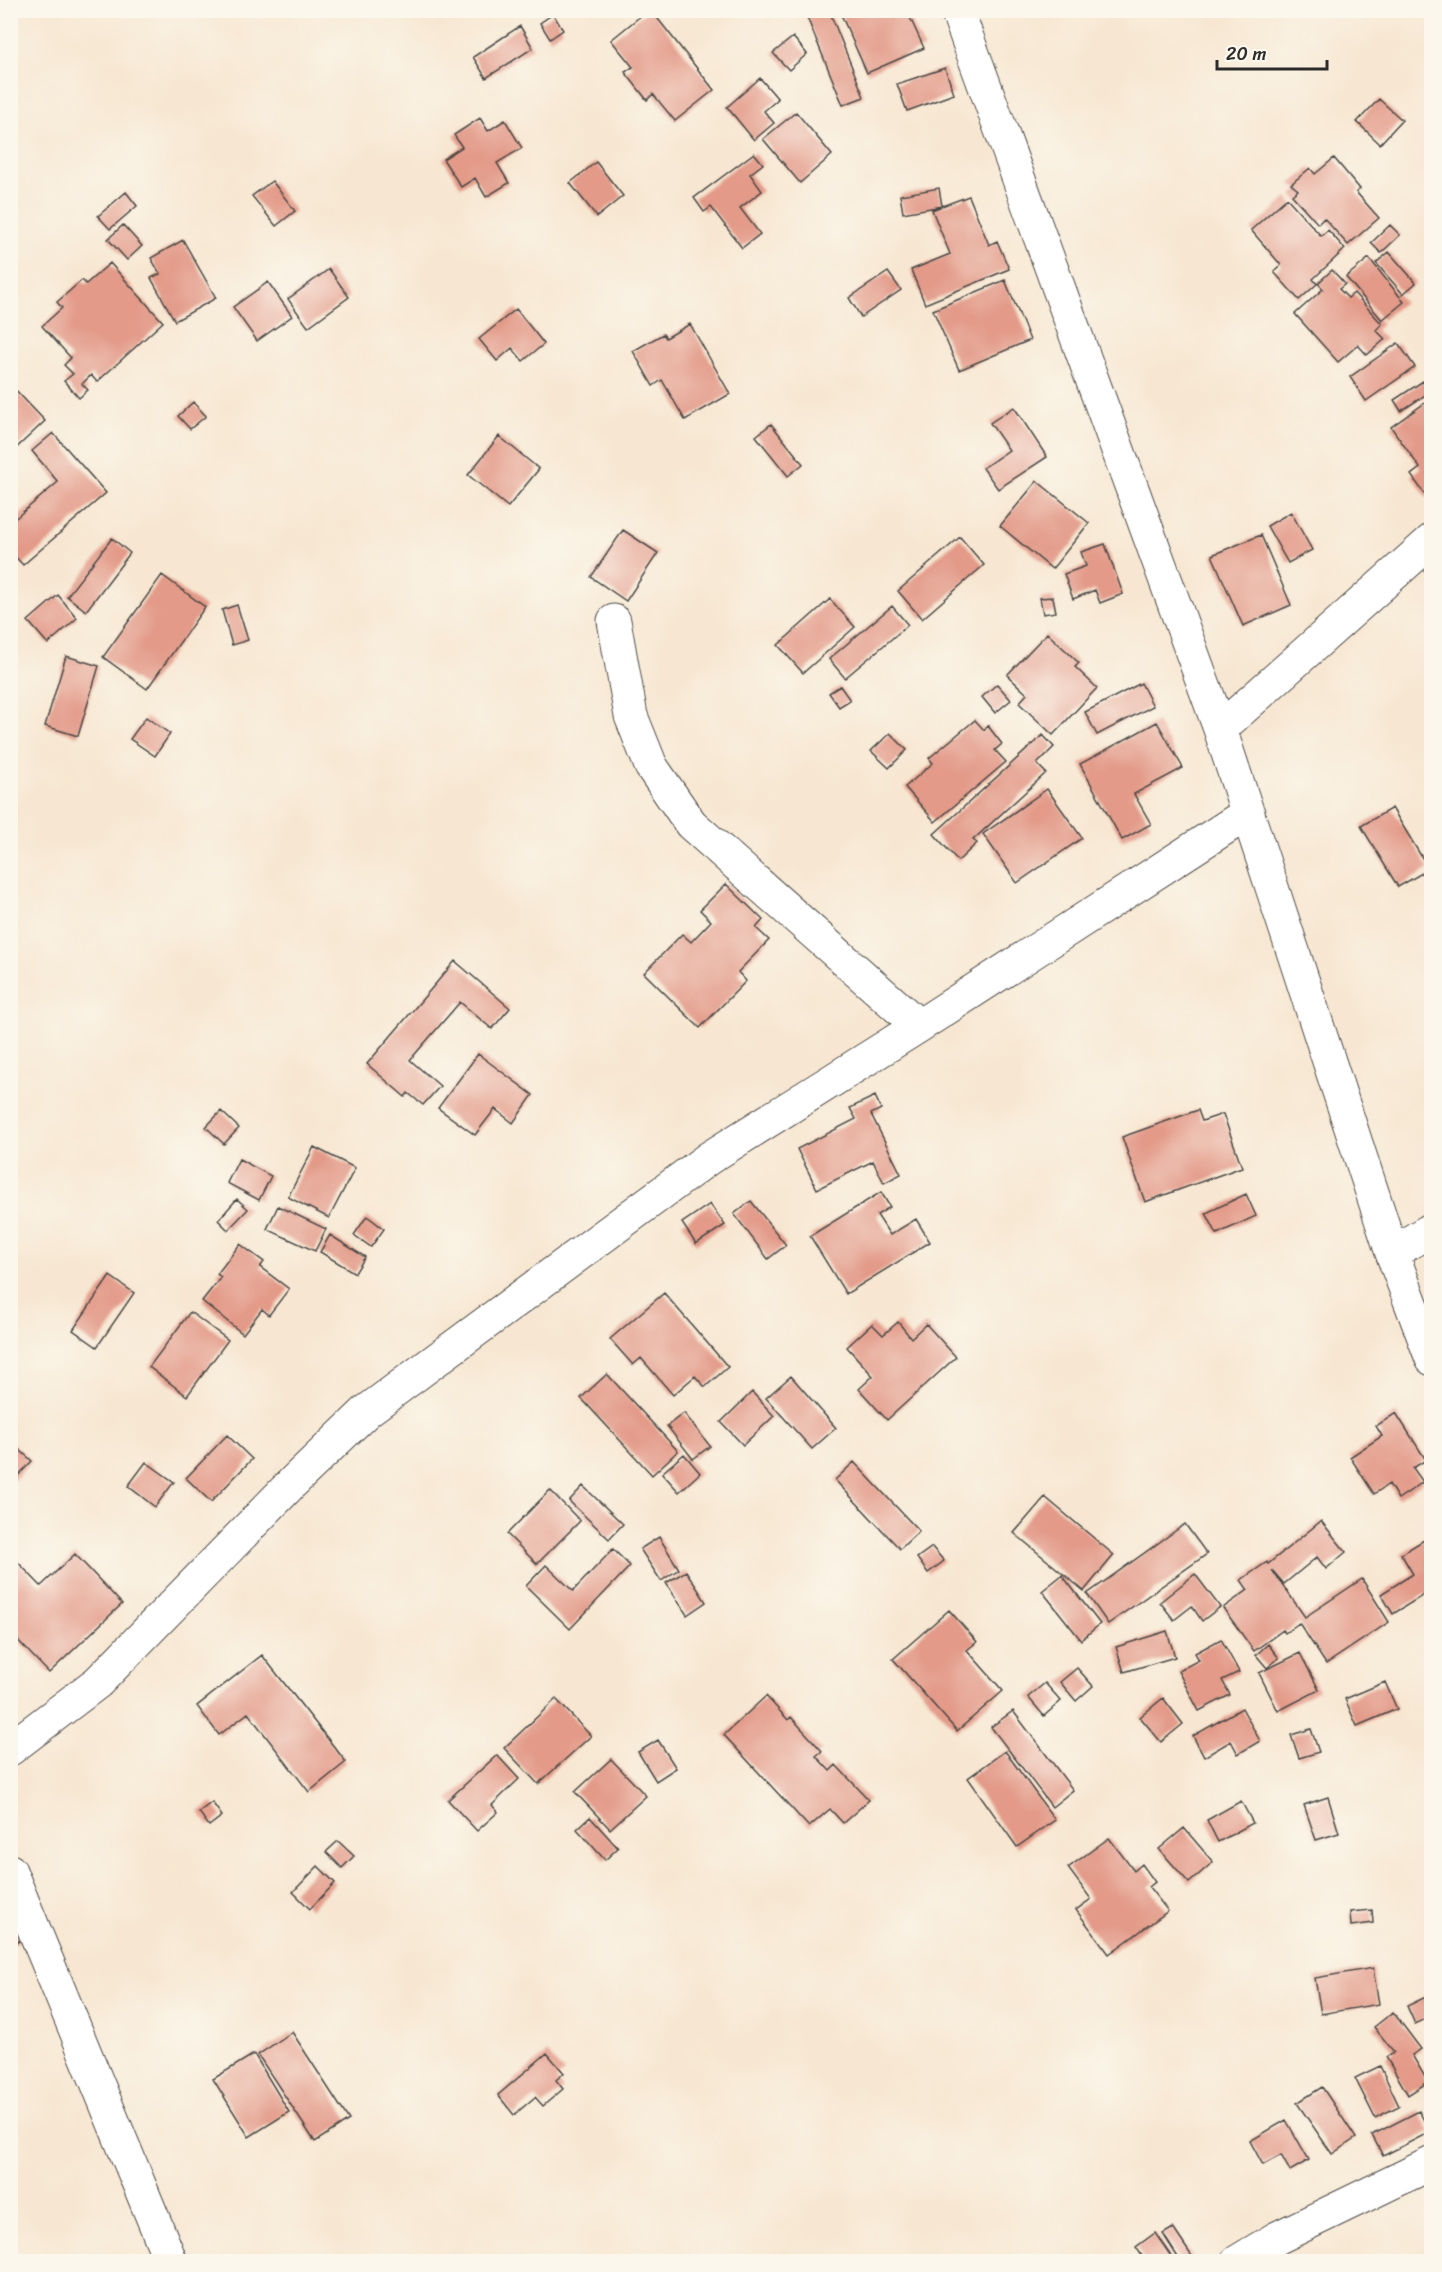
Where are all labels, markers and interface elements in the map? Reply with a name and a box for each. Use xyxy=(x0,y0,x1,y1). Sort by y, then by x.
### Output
scale bar xyxy=(1217,33,1326,71)
text: 20 m xyxy=(1226,38,1266,70)

